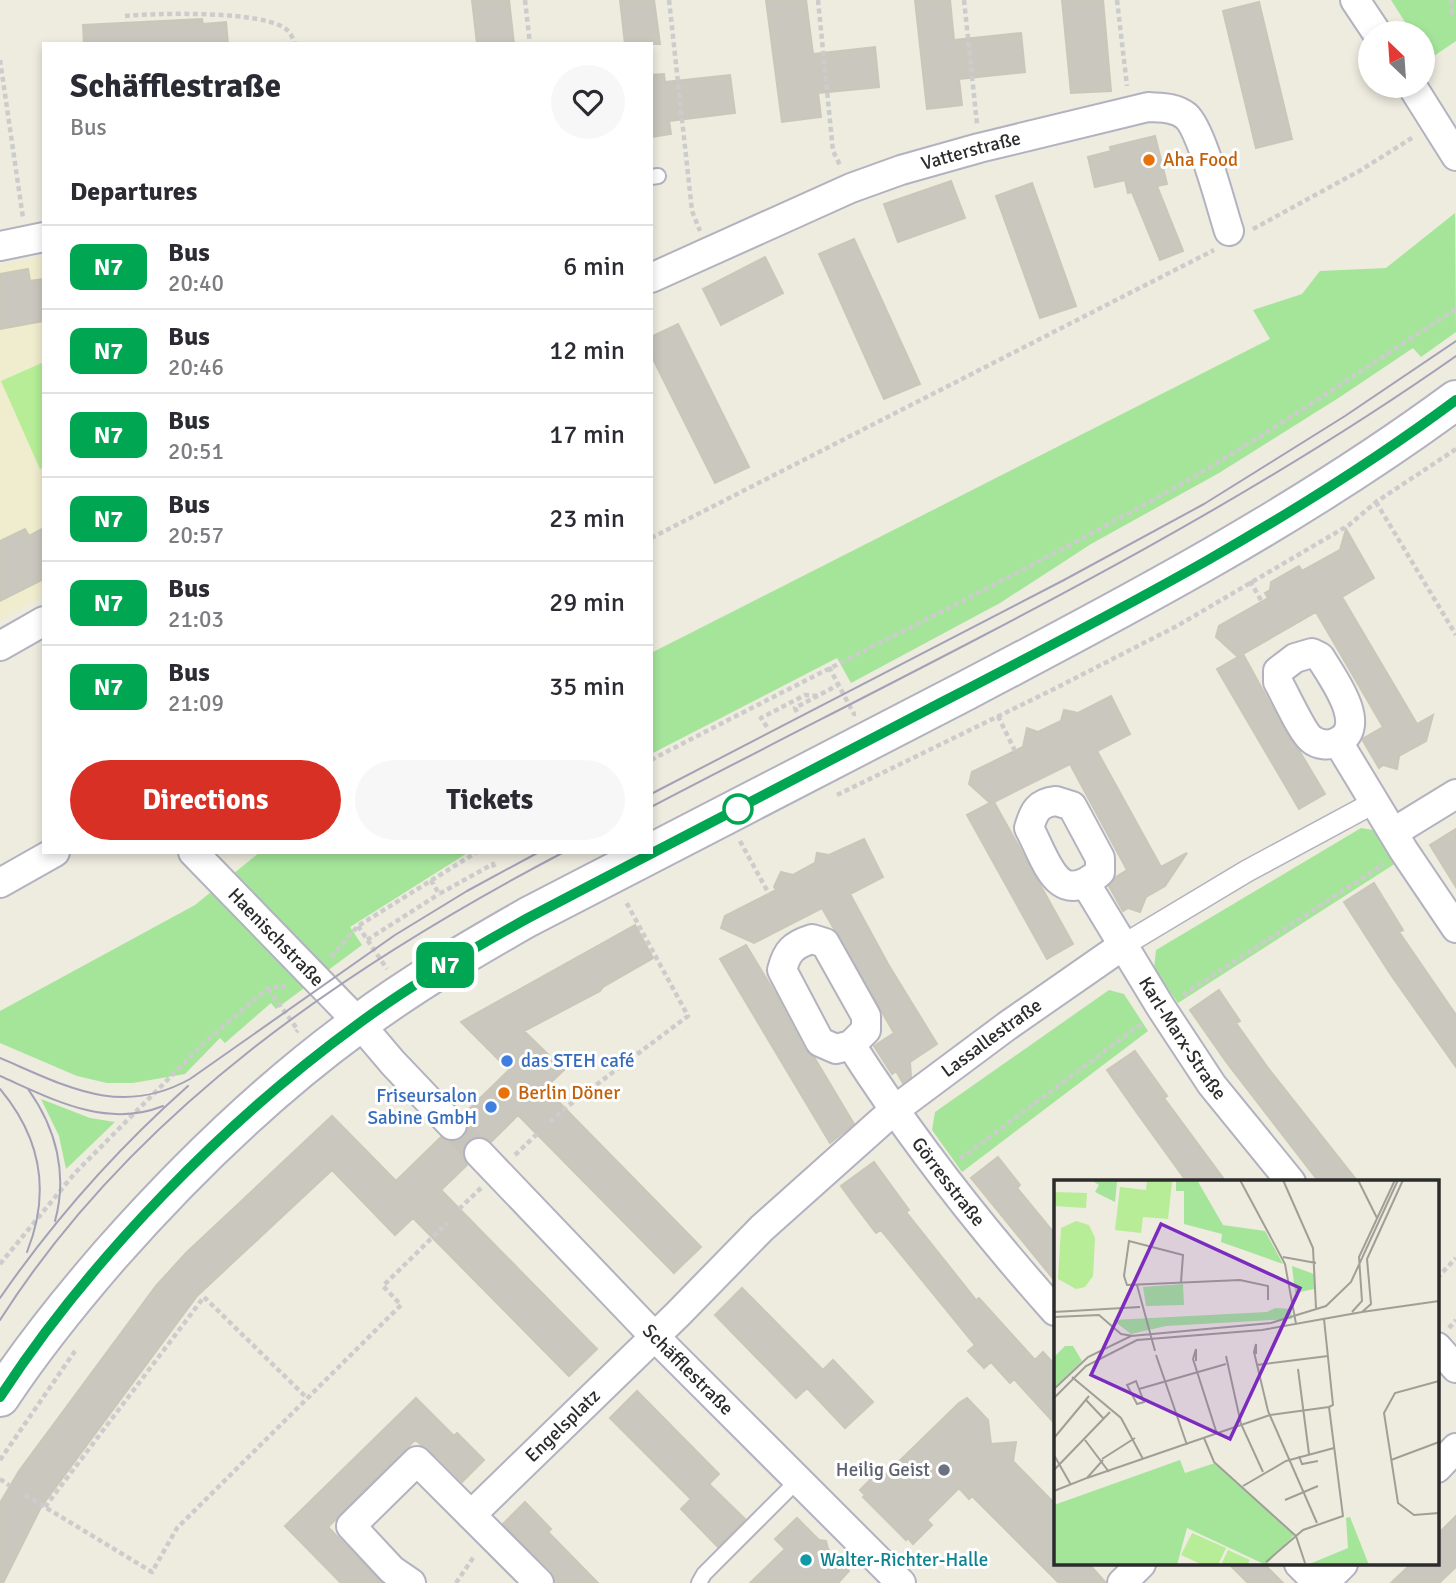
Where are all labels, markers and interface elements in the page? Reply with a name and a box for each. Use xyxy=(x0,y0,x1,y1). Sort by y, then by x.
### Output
north arrow xyxy=(1358,21,1435,98)
map controls xyxy=(1358,21,1435,98)
button: heart xyxy=(551,65,625,139)
text: Schäfflestraße xyxy=(70,66,281,107)
text: Bus xyxy=(70,113,107,142)
street label: Vatterstraße xyxy=(918,126,1023,176)
place label: Aha Food xyxy=(1163,148,1238,172)
marker: Aha Food xyxy=(1141,152,1157,168)
text: Departures xyxy=(70,176,197,208)
text: Bus xyxy=(168,237,210,269)
text: 6 min xyxy=(563,251,625,283)
text: N7 xyxy=(94,252,123,282)
text: 20:40 xyxy=(168,269,224,298)
text: Bus xyxy=(168,321,210,353)
text: 12 min xyxy=(549,335,625,367)
text: N7 xyxy=(94,336,123,366)
text: 20:46 xyxy=(168,353,224,382)
text: Bus xyxy=(168,405,210,437)
text: 17 min xyxy=(549,419,625,451)
text: N7 xyxy=(94,420,123,450)
text: 20:51 xyxy=(168,437,224,466)
text: Bus xyxy=(168,489,210,521)
text: 23 min xyxy=(549,503,625,535)
text: N7 xyxy=(94,504,123,534)
text: 20:57 xyxy=(168,521,224,550)
text: Bus xyxy=(168,573,210,605)
text: 29 min xyxy=(549,587,625,619)
text: N7 xyxy=(94,588,123,618)
text: 21:03 xyxy=(168,605,224,634)
text: Bus xyxy=(168,657,210,689)
text: 35 min xyxy=(549,671,625,703)
text: N7 xyxy=(94,672,123,702)
text: 21:09 xyxy=(168,689,224,718)
button: Directions xyxy=(70,760,341,840)
button: Tickets xyxy=(355,760,625,840)
unlabelled marker xyxy=(723,794,753,824)
street label: Haenischstraße xyxy=(223,883,329,992)
line badge: N7 xyxy=(414,942,476,988)
text: N7 xyxy=(430,950,460,980)
street label: Karl-Marx-Straße xyxy=(1133,972,1231,1105)
street label: Lassallestraße xyxy=(936,993,1047,1083)
place label: das STEH café xyxy=(521,1049,635,1073)
marker: das STEH café xyxy=(499,1053,515,1069)
place label: Berlin Döner xyxy=(518,1081,620,1105)
place label: Friseursalon Sabine GmbH xyxy=(367,1084,477,1130)
marker: Berlin Döner xyxy=(496,1085,512,1101)
marker: Friseursalon Sabine GmbH xyxy=(483,1099,499,1115)
street label: Görresstraße xyxy=(906,1133,990,1232)
inset map xyxy=(1054,1180,1438,1566)
street label: Schäfflestraße xyxy=(637,1319,738,1420)
street label: Engelsplatz xyxy=(520,1384,605,1468)
place label: Heilig Geist xyxy=(836,1458,930,1482)
marker: Heilig Geist xyxy=(936,1462,952,1478)
place label: Walter-Richter-Halle xyxy=(820,1548,988,1572)
marker: Walter-Richter-Halle xyxy=(798,1552,814,1568)

